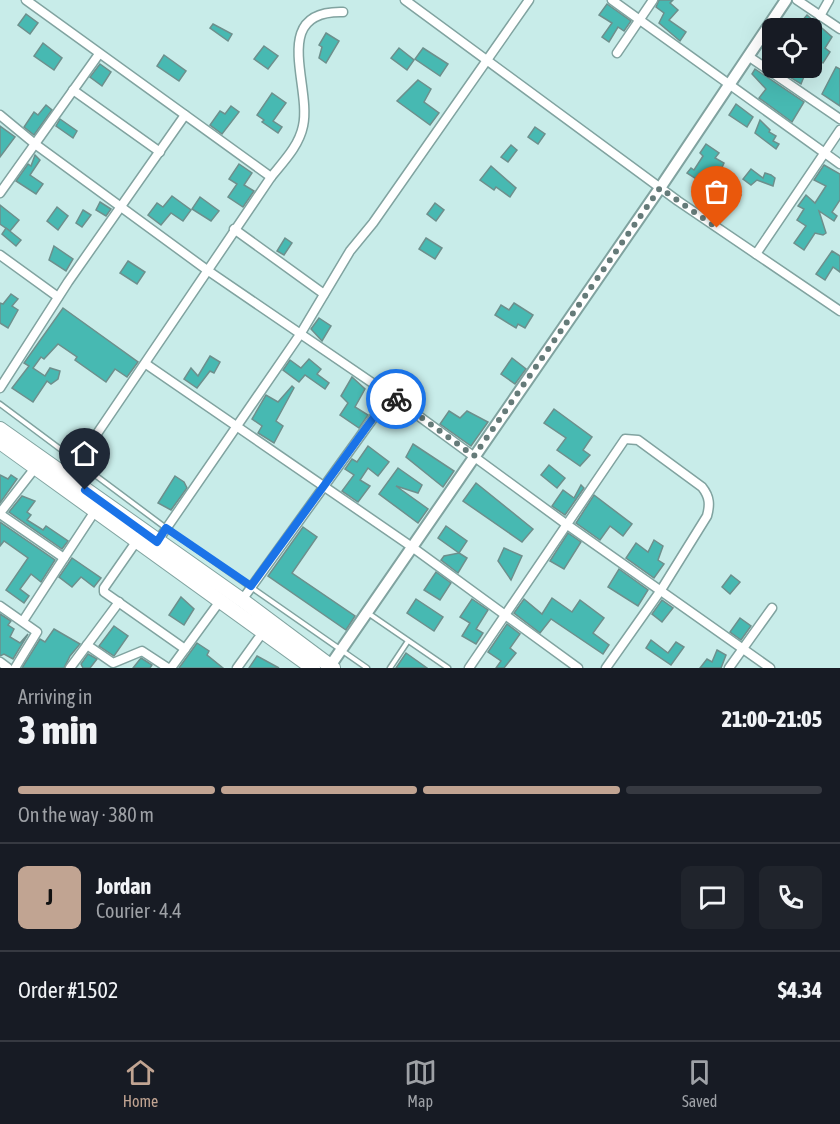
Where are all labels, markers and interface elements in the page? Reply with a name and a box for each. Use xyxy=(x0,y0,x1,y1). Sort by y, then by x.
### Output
map controls xyxy=(762,18,822,78)
button: locate xyxy=(762,18,822,78)
pin xyxy=(691,166,742,228)
icon: bag xyxy=(700,175,733,208)
courier xyxy=(366,369,426,429)
icon: bike xyxy=(380,383,413,416)
pin xyxy=(59,428,110,490)
icon: home xyxy=(68,437,101,470)
text: Arriving in xyxy=(18,685,92,708)
text: 21:00–21:05 xyxy=(722,706,822,732)
text: 3 min xyxy=(18,708,98,752)
text: On the way · 380 m xyxy=(18,803,154,826)
button: chat xyxy=(681,866,744,929)
button: phone xyxy=(759,866,822,929)
text: Jordan xyxy=(96,873,151,899)
text: J xyxy=(46,884,53,910)
text: Courier · 4.4 xyxy=(96,899,182,922)
text: Order #1502 xyxy=(18,977,118,1003)
text: $4.34 xyxy=(778,977,822,1003)
tab: Home xyxy=(123,1056,158,1110)
tab: Map xyxy=(404,1056,437,1110)
tab: Saved xyxy=(682,1056,717,1110)

